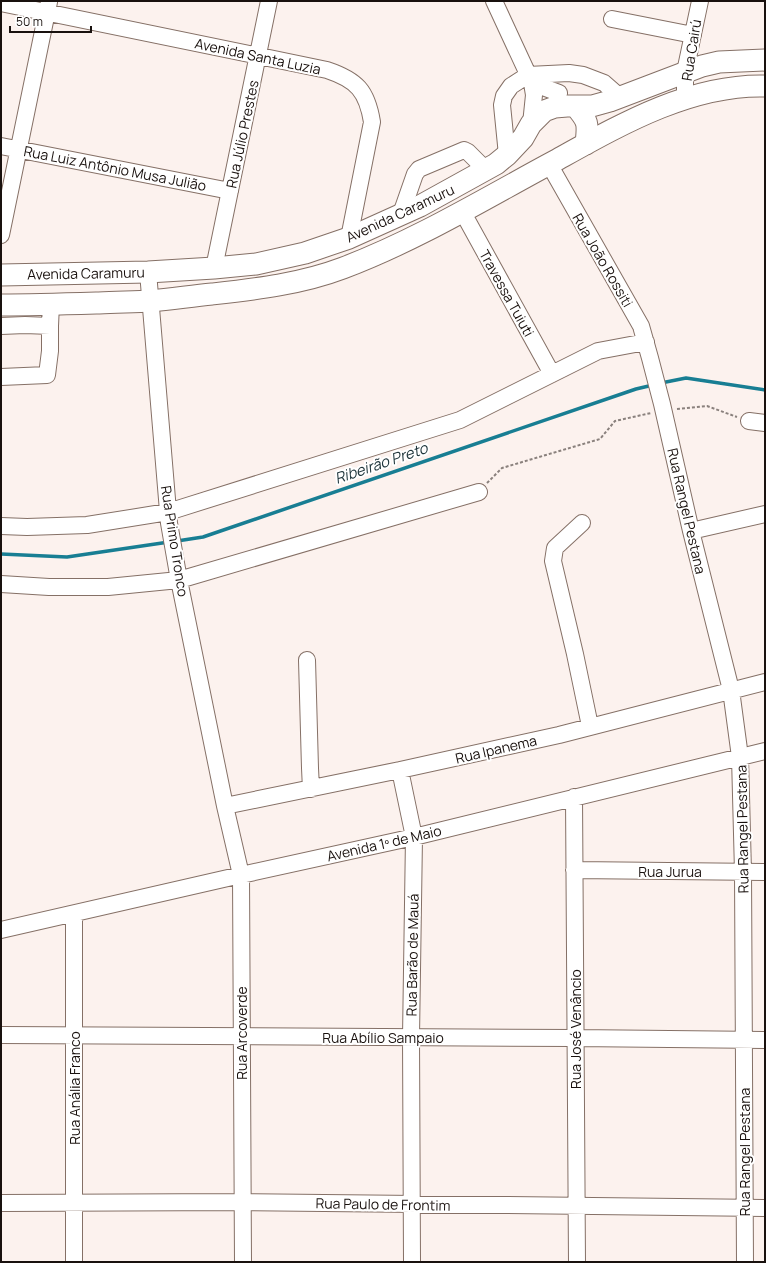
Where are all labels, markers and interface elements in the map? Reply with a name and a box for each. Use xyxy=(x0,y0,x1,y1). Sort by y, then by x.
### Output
scale bar xyxy=(10,8,91,34)
text: 50 m xyxy=(16,13,43,30)
street label: Rua Cairú xyxy=(677,18,705,82)
street label: Avenida Santa Luzia xyxy=(193,33,323,79)
street label: Rua Júlio Prestes xyxy=(221,78,263,190)
street label: Rua Luiz Antônio Musa Julião xyxy=(22,141,208,195)
street label: Avenida Caramuru xyxy=(343,180,457,246)
street label: Rua João Rossiti xyxy=(568,210,638,310)
street label: Travessa Tuiuti xyxy=(475,246,539,340)
street label: Avenida Caramuru xyxy=(27,262,145,284)
water label: Ribeirão Preto xyxy=(332,437,431,489)
street label: Rua Rangel Pestana xyxy=(663,446,711,576)
street label: Rua Primo Tronco xyxy=(157,484,193,598)
street label: Rua Ipanema xyxy=(453,730,539,768)
street label: Rua Rangel Pestana xyxy=(731,765,753,893)
street label: Avenida 1º de Maio xyxy=(325,821,443,865)
street label: Rua Jurua xyxy=(638,862,702,881)
street label: Rua Barão de Mauá xyxy=(401,894,423,1016)
street label: Rua José Venâncio xyxy=(566,969,585,1089)
street label: Rua Arcoverde xyxy=(232,986,251,1080)
street label: Rua Abílio Sampaio xyxy=(322,1028,444,1047)
street label: Rua Anália Franco xyxy=(65,1031,84,1145)
street label: Rua Rangel Pestana xyxy=(735,1088,754,1216)
street label: Rua Paulo de Frontim xyxy=(315,1193,451,1215)

